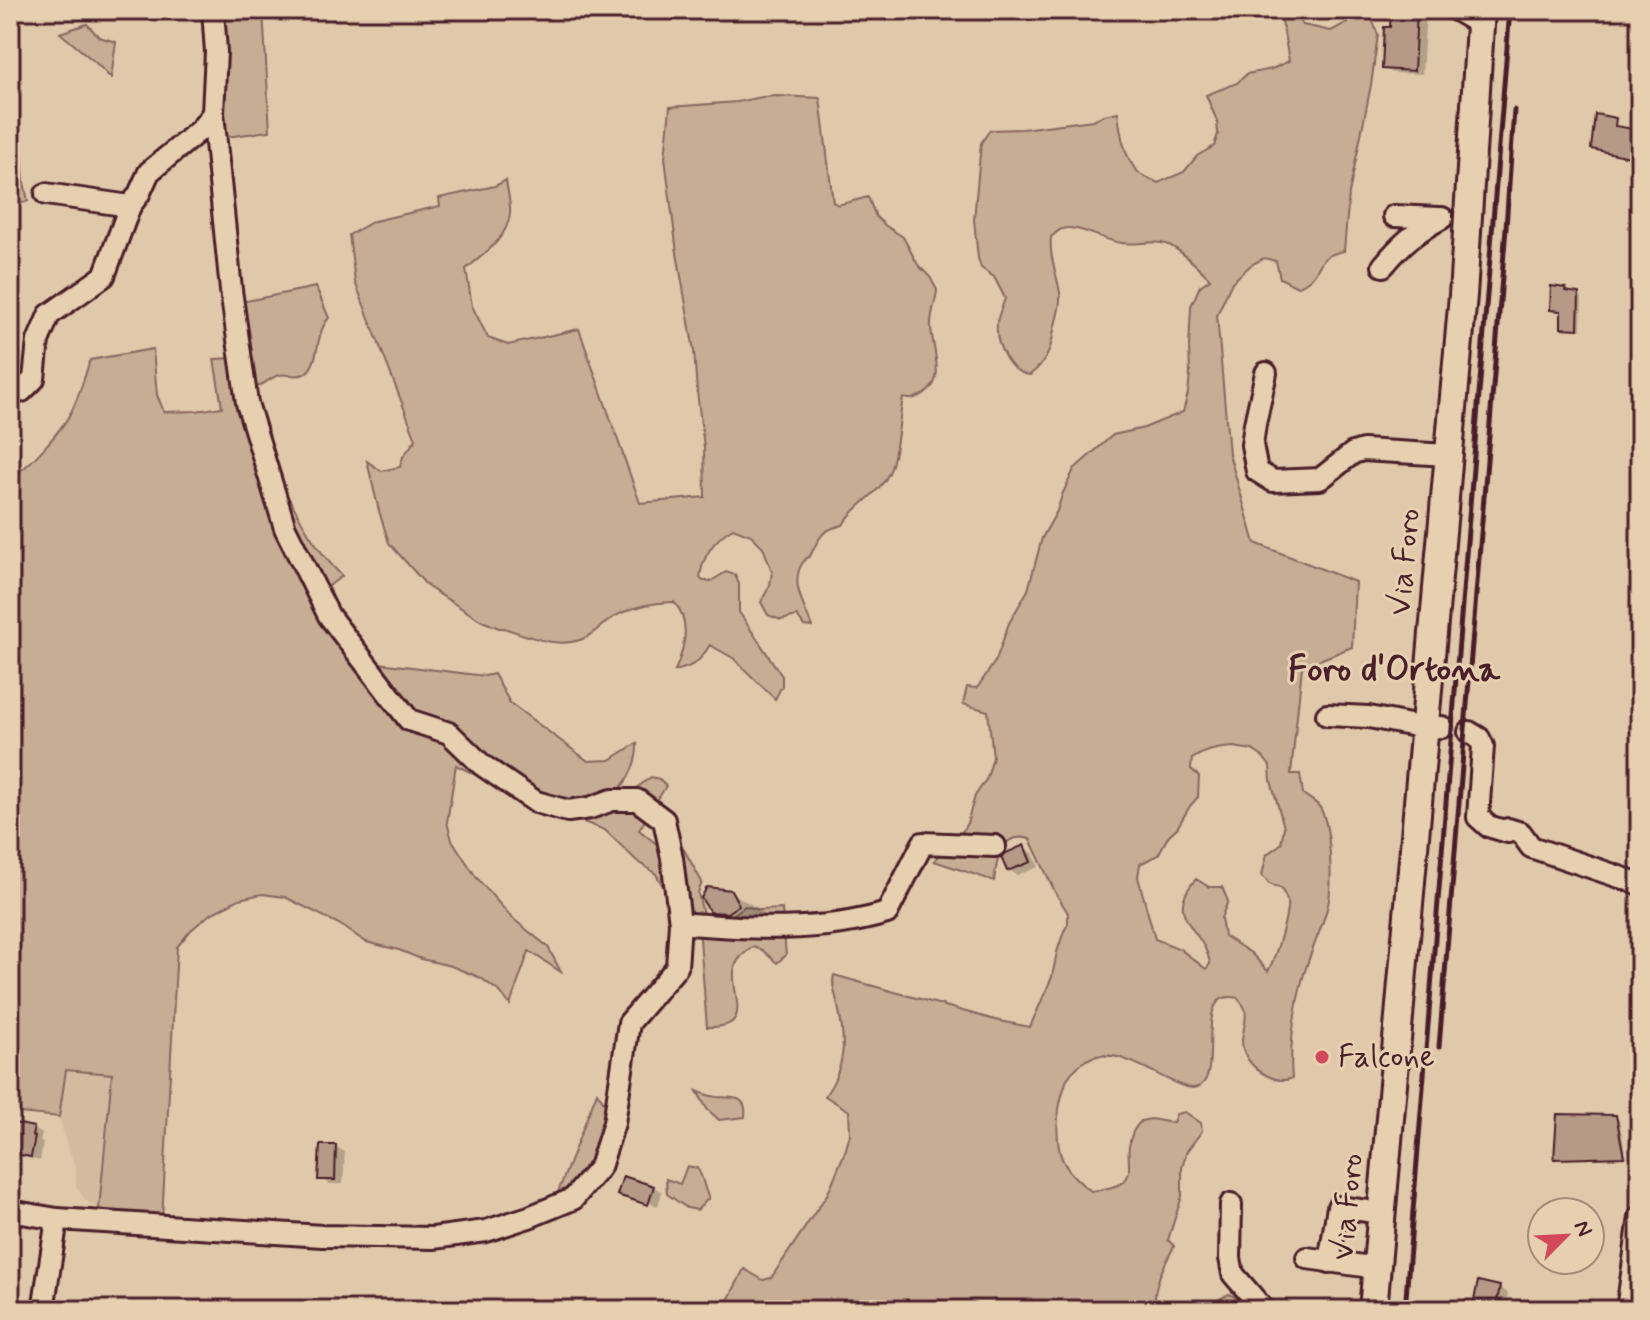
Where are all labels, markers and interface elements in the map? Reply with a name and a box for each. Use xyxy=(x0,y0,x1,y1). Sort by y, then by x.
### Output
street label: Via Foro xyxy=(1379,507,1431,617)
district label: Foro d'Ortona xyxy=(1288,647,1501,694)
place label: Falcone xyxy=(1338,1036,1435,1078)
marker: Falcone xyxy=(1313,1048,1331,1066)
street label: Via Foro xyxy=(1322,1152,1374,1262)
north arrow xyxy=(1526,1196,1606,1276)
text: N xyxy=(1567,1216,1598,1241)

